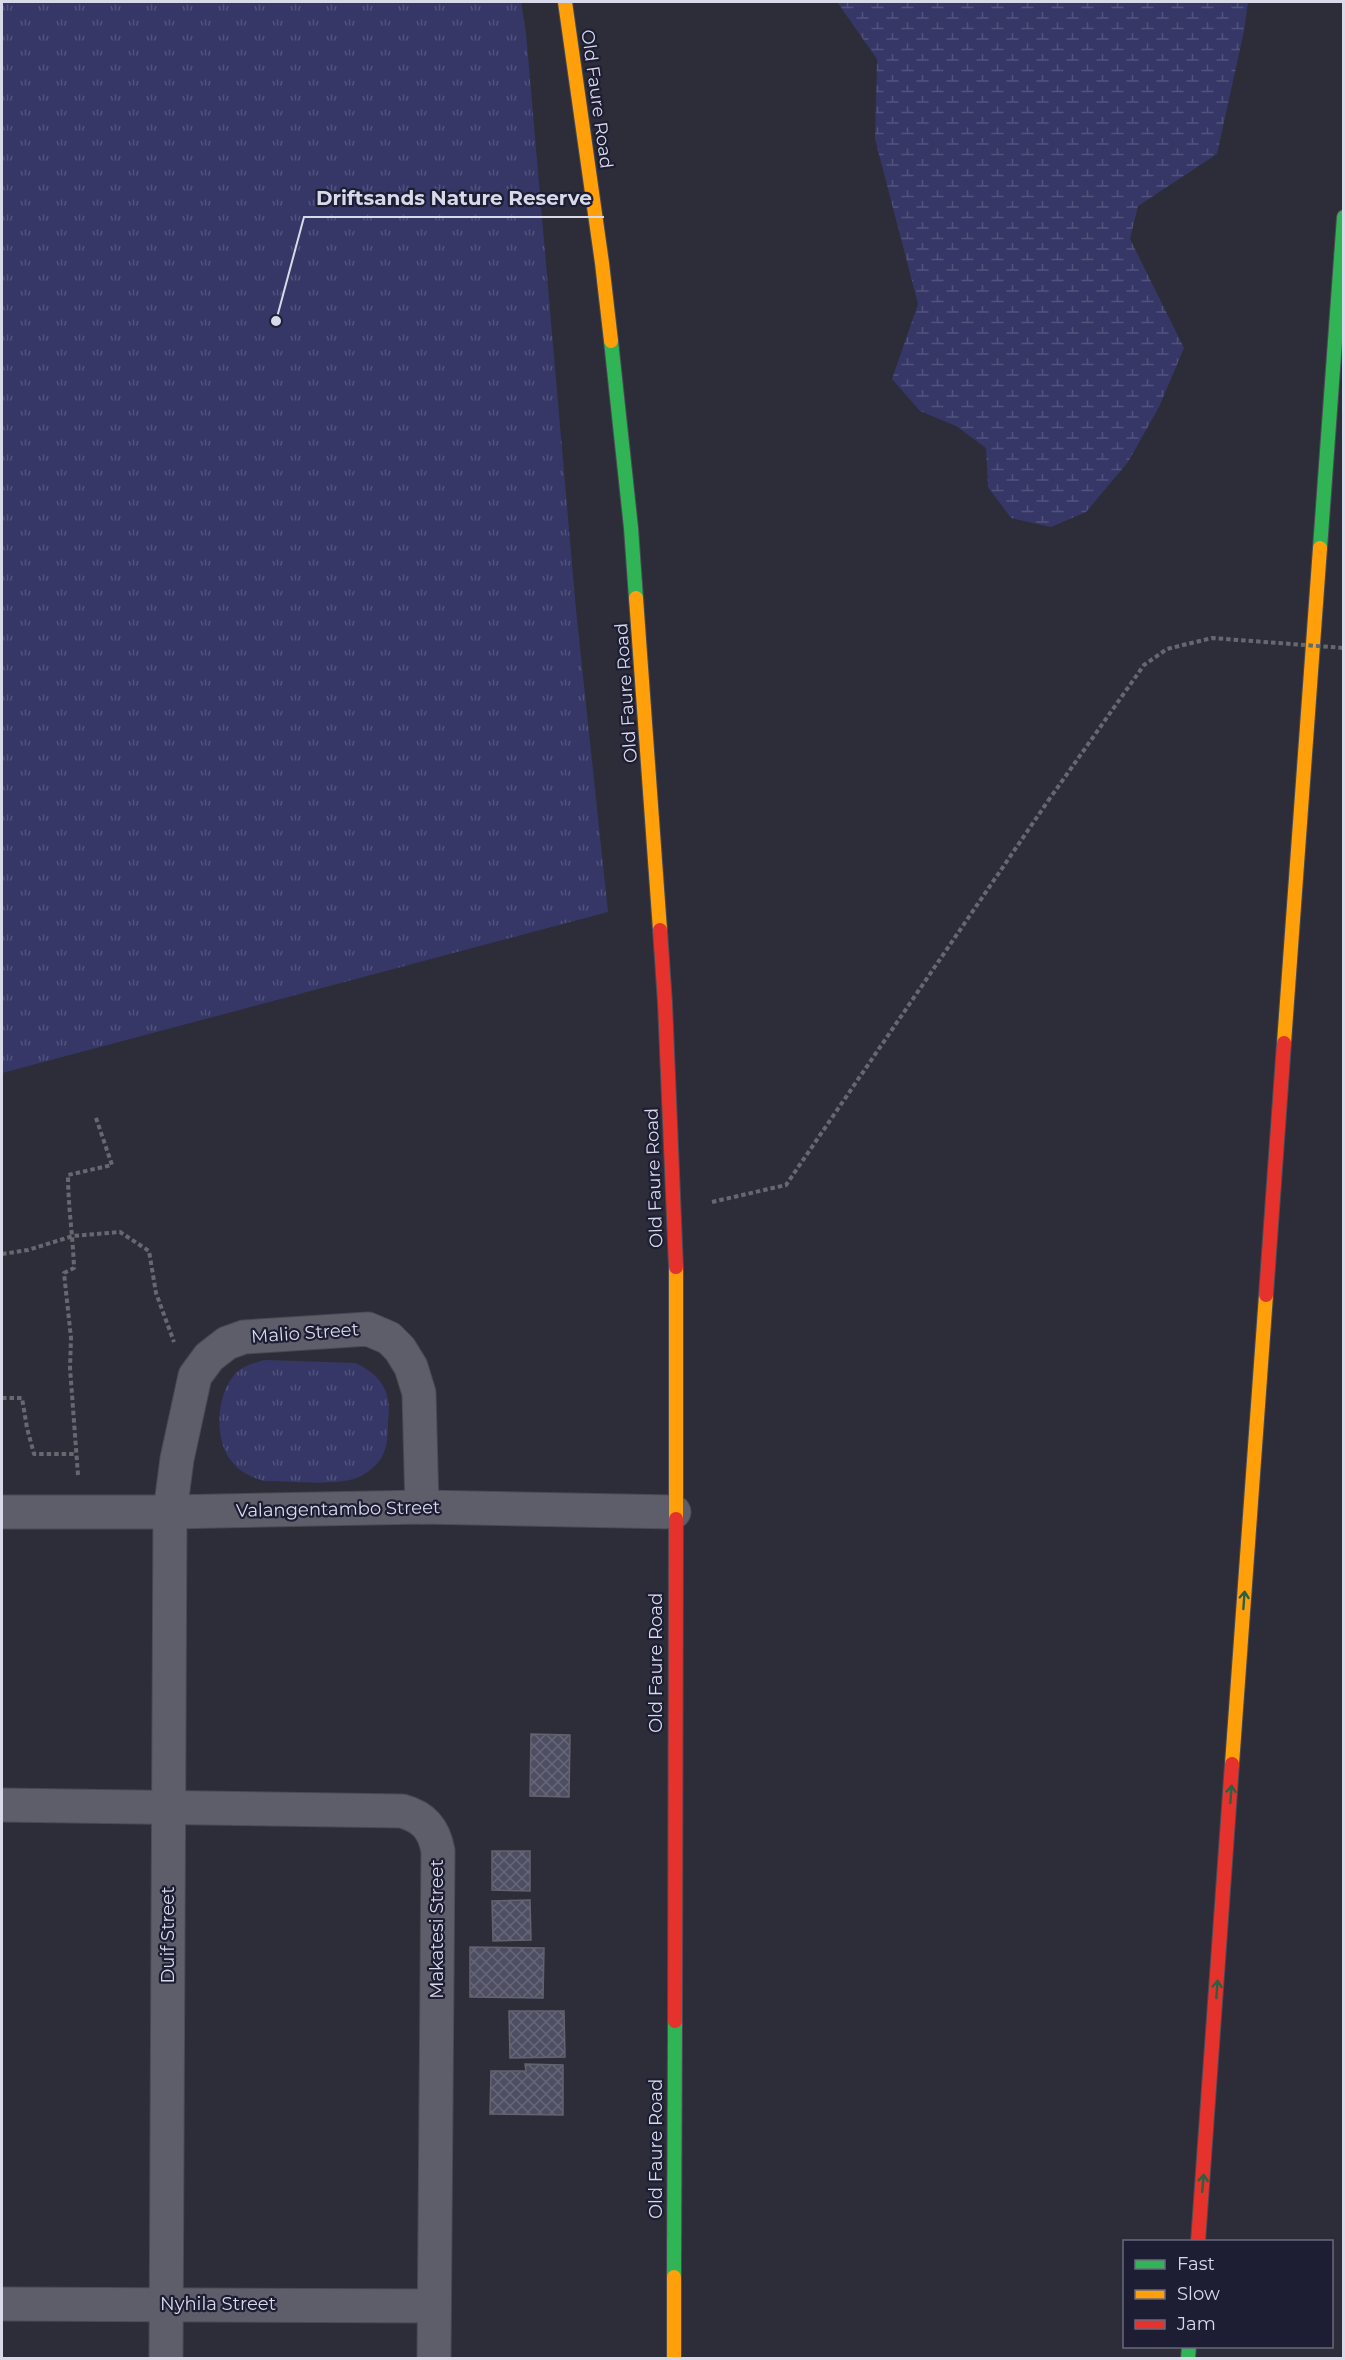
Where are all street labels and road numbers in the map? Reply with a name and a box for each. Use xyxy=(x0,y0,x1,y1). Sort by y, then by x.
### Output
street label: Old Faure Road xyxy=(576,28,618,170)
street label: Old Faure Road xyxy=(610,622,642,764)
street label: Old Faure Road xyxy=(641,1108,667,1248)
street label: Malio Street xyxy=(250,1318,360,1348)
street label: Valangentambo Street xyxy=(236,1496,440,1522)
street label: Old Faure Road xyxy=(645,1593,667,1733)
street label: Makatesi Street xyxy=(426,1859,448,1999)
street label: Duif Street xyxy=(157,1886,179,1984)
street label: Old Faure Road xyxy=(645,2079,667,2219)
street label: Nyhila Street xyxy=(160,2293,276,2315)

